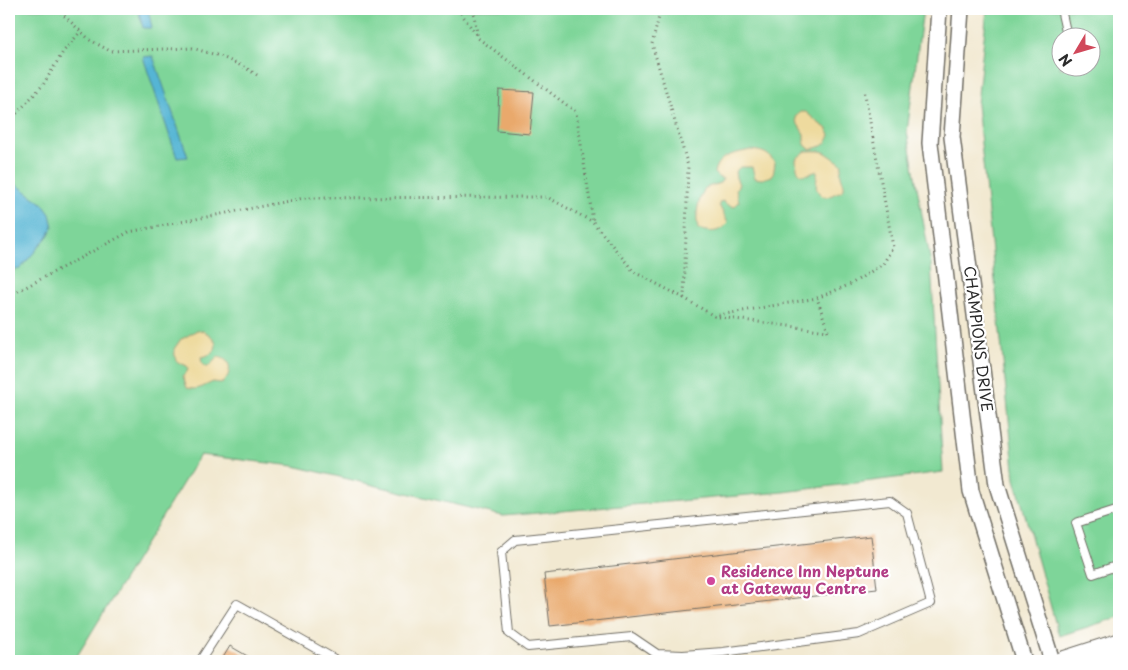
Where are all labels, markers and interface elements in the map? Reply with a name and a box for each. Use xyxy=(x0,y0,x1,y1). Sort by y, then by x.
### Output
north arrow xyxy=(1050,28,1100,78)
text: N xyxy=(1054,49,1077,71)
street label: CHAMPIONS DRIVE xyxy=(959,265,1000,413)
place label: Residence Inn Neptune at Gateway Centre xyxy=(721,559,889,599)
marker: Residence Inn Neptune at Gateway Centre xyxy=(705,575,717,587)

